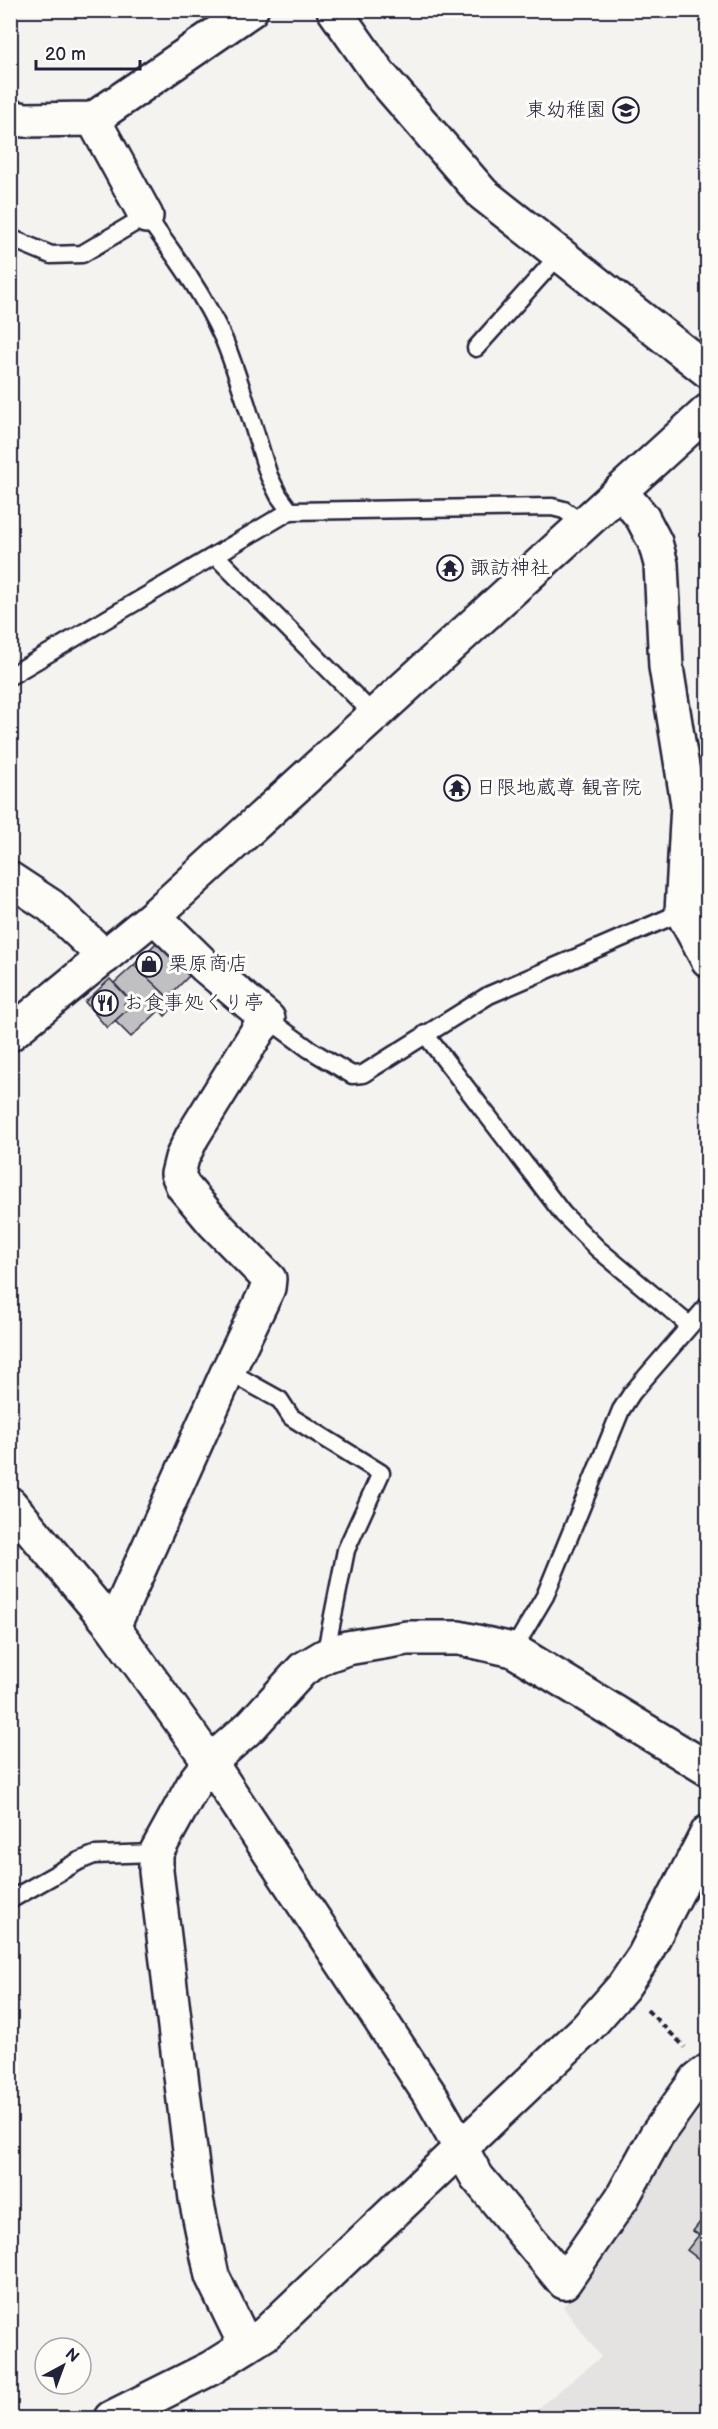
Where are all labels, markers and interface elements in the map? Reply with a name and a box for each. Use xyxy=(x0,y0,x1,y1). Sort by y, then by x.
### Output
scale bar xyxy=(36,33,140,71)
text: 20 m xyxy=(45,44,86,65)
school or university icon: 東幼稚園 xyxy=(611,95,641,125)
place label: 東幼稚園 xyxy=(526,98,606,122)
temple icon: 諏訪神社 xyxy=(435,553,465,583)
place label: 諏訪神社 xyxy=(470,556,550,580)
temple icon: 日限地蔵尊 観音院 xyxy=(442,773,472,803)
place label: 日限地蔵尊 観音院 xyxy=(476,776,641,800)
shop icon: 栗原商店 xyxy=(134,949,164,979)
place label: 栗原商店 xyxy=(168,952,248,976)
restaurant icon: お食事処くり亭 xyxy=(90,988,120,1018)
place label: お食事処くり亭 xyxy=(124,991,264,1015)
north arrow xyxy=(33,2336,93,2396)
text: N xyxy=(61,2345,83,2367)

